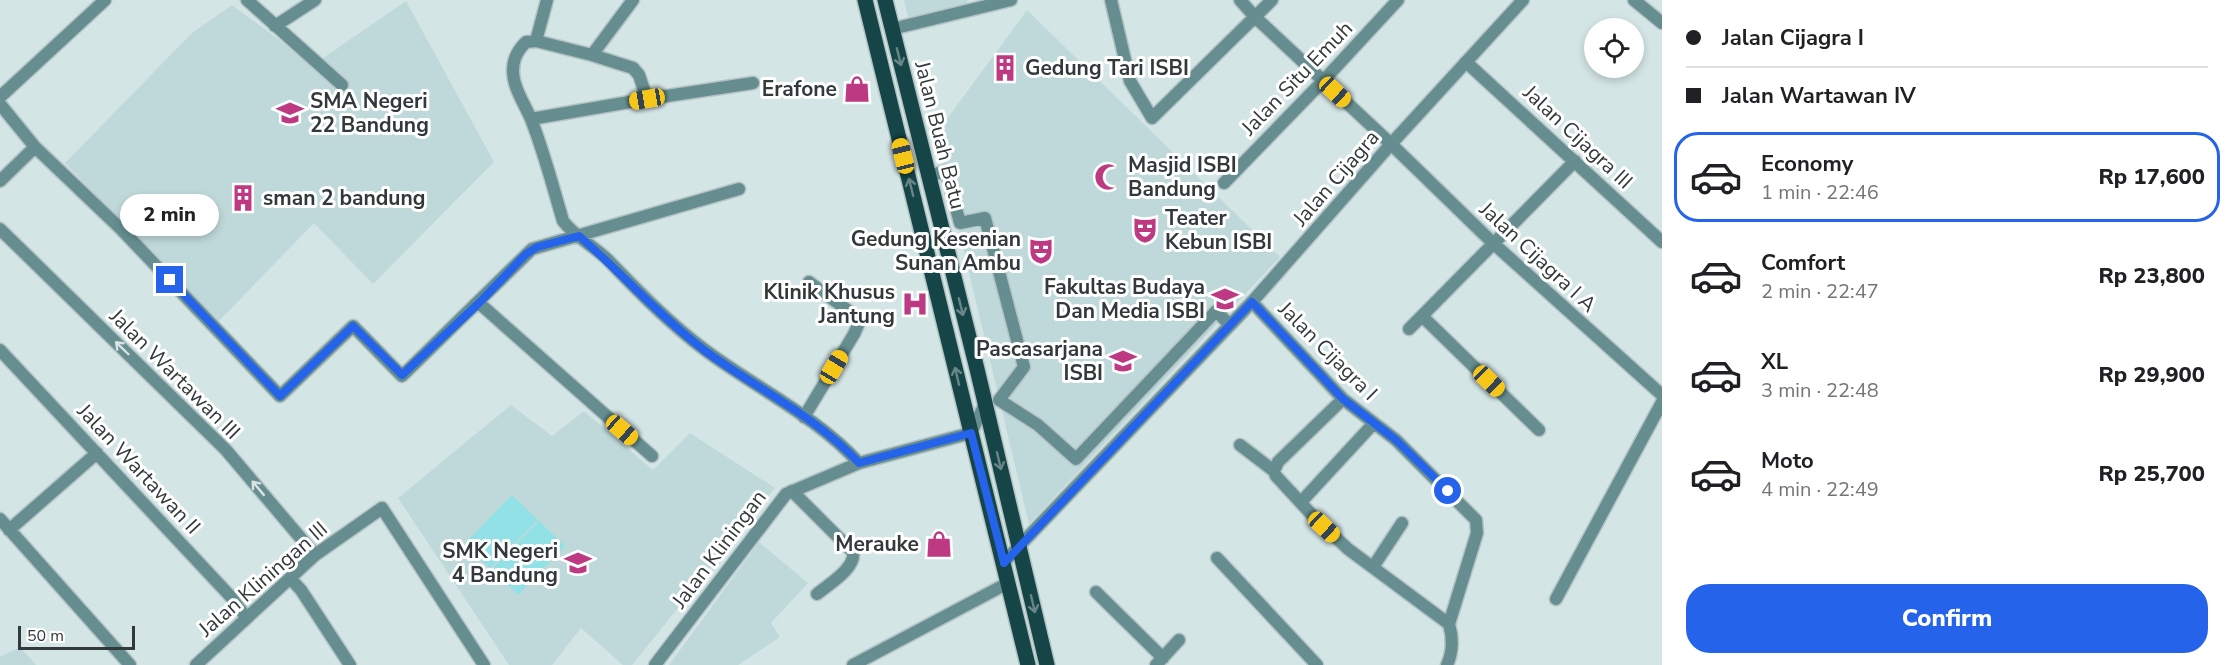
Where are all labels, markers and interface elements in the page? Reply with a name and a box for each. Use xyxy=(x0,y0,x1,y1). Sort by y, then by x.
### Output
street label: Jalan Situ Emuh xyxy=(1235,15,1359,142)
map controls xyxy=(1584,18,1644,78)
button: locate xyxy=(1584,18,1644,78)
text: Jalan Cijagra I xyxy=(1722,23,1864,53)
one-way arrow xyxy=(893,47,905,66)
building icon: Gedung Tari ISBI xyxy=(990,53,1020,83)
place label: Gedung Tari ISBI xyxy=(1025,54,1189,82)
street label: Jalan Buah Batu xyxy=(908,57,972,212)
car xyxy=(1316,73,1354,111)
shop icon: Erafone xyxy=(842,74,872,104)
place label: Erafone xyxy=(762,75,837,103)
street label: Jalan Cijagra III xyxy=(1516,78,1639,195)
text: Jalan Wartawan IV xyxy=(1722,81,1916,111)
place label: SMA Negeri 22 Bandung xyxy=(310,87,429,139)
car xyxy=(628,87,666,111)
school or university icon: SMA Negeri 22 Bandung xyxy=(275,98,305,128)
street label: Jalan Cijagra xyxy=(1286,124,1385,233)
car xyxy=(890,136,916,176)
text: Economy xyxy=(1761,149,1853,179)
icon: car xyxy=(1689,150,1743,204)
place label: Masjid ISBI Bandung xyxy=(1128,151,1237,203)
mosque icon: Masjid ISBI Bandung xyxy=(1093,162,1123,192)
text: Rp 17,600 xyxy=(2098,162,2205,192)
one-way arrow xyxy=(904,177,916,196)
text: 1 min · 22:46 xyxy=(1761,179,1879,206)
building icon: sman 2 bandung xyxy=(228,183,258,213)
place label: sman 2 bandung xyxy=(263,184,425,212)
callout: 2 min xyxy=(120,193,219,235)
street label: Jalan Cijagra I A xyxy=(1473,195,1602,318)
text: 2 min xyxy=(143,201,196,228)
place label: Teater Kebun ISBI xyxy=(1165,204,1272,256)
theatre icon: Teater Kebun ISBI xyxy=(1130,215,1160,245)
place label: Gedung Kesenian Sunan Ambu xyxy=(851,225,1021,277)
theatre icon: Gedung Kesenian Sunan Ambu xyxy=(1026,236,1056,266)
text: Comfort xyxy=(1761,248,1845,278)
icon: car xyxy=(1689,249,1743,303)
text: Rp 23,800 xyxy=(2098,261,2205,291)
route end xyxy=(156,266,183,293)
place label: Fakultas Budaya Dan Media ISBI xyxy=(1044,273,1205,325)
place label: Klinik Khusus Jantung xyxy=(763,278,895,330)
text: 2 min · 22:47 xyxy=(1761,278,1879,305)
school or university icon: Fakultas Budaya Dan Media ISBI xyxy=(1210,284,1240,314)
hospital icon: Klinik Khusus Jantung xyxy=(900,289,930,319)
street label: Jalan Cijagra I xyxy=(1272,295,1384,407)
one-way arrow xyxy=(956,297,968,316)
street label: Jalan Wartawan III xyxy=(103,302,246,445)
place label: Pascasarjana ISBI xyxy=(976,335,1103,387)
one-way arrow xyxy=(114,341,129,356)
school or university icon: Pascasarjana ISBI xyxy=(1108,346,1138,376)
car xyxy=(817,347,851,387)
text: XL xyxy=(1761,347,1788,377)
icon: car xyxy=(1689,348,1743,402)
text: Rp 29,900 xyxy=(2098,360,2205,390)
car xyxy=(1470,362,1508,400)
one-way arrow xyxy=(951,367,963,386)
text: 3 min · 22:48 xyxy=(1761,377,1879,404)
street label: Jalan Wartawan II xyxy=(71,397,207,540)
car xyxy=(603,411,641,449)
text: Moto xyxy=(1761,446,1814,476)
icon: car xyxy=(1689,447,1743,501)
one-way arrow xyxy=(993,451,1005,470)
text: Rp 25,700 xyxy=(2098,459,2205,489)
text: 4 min · 22:49 xyxy=(1761,476,1879,503)
route start xyxy=(1434,477,1461,504)
one-way arrow xyxy=(251,481,265,496)
street label: Jalan Kliningan xyxy=(665,484,773,614)
car xyxy=(1305,508,1343,546)
street label: Jalan Kliningan III xyxy=(192,515,333,644)
shop icon: Merauke xyxy=(924,529,954,559)
place label: Merauke xyxy=(835,530,919,558)
place label: SMK Negeri 4 Bandung xyxy=(442,537,558,589)
school or university icon: SMK Negeri 4 Bandung xyxy=(563,548,593,578)
button: Confirm xyxy=(1686,584,2208,653)
one-way arrow xyxy=(1027,594,1039,613)
scale bar xyxy=(18,623,135,650)
text: 50 m xyxy=(27,625,64,647)

